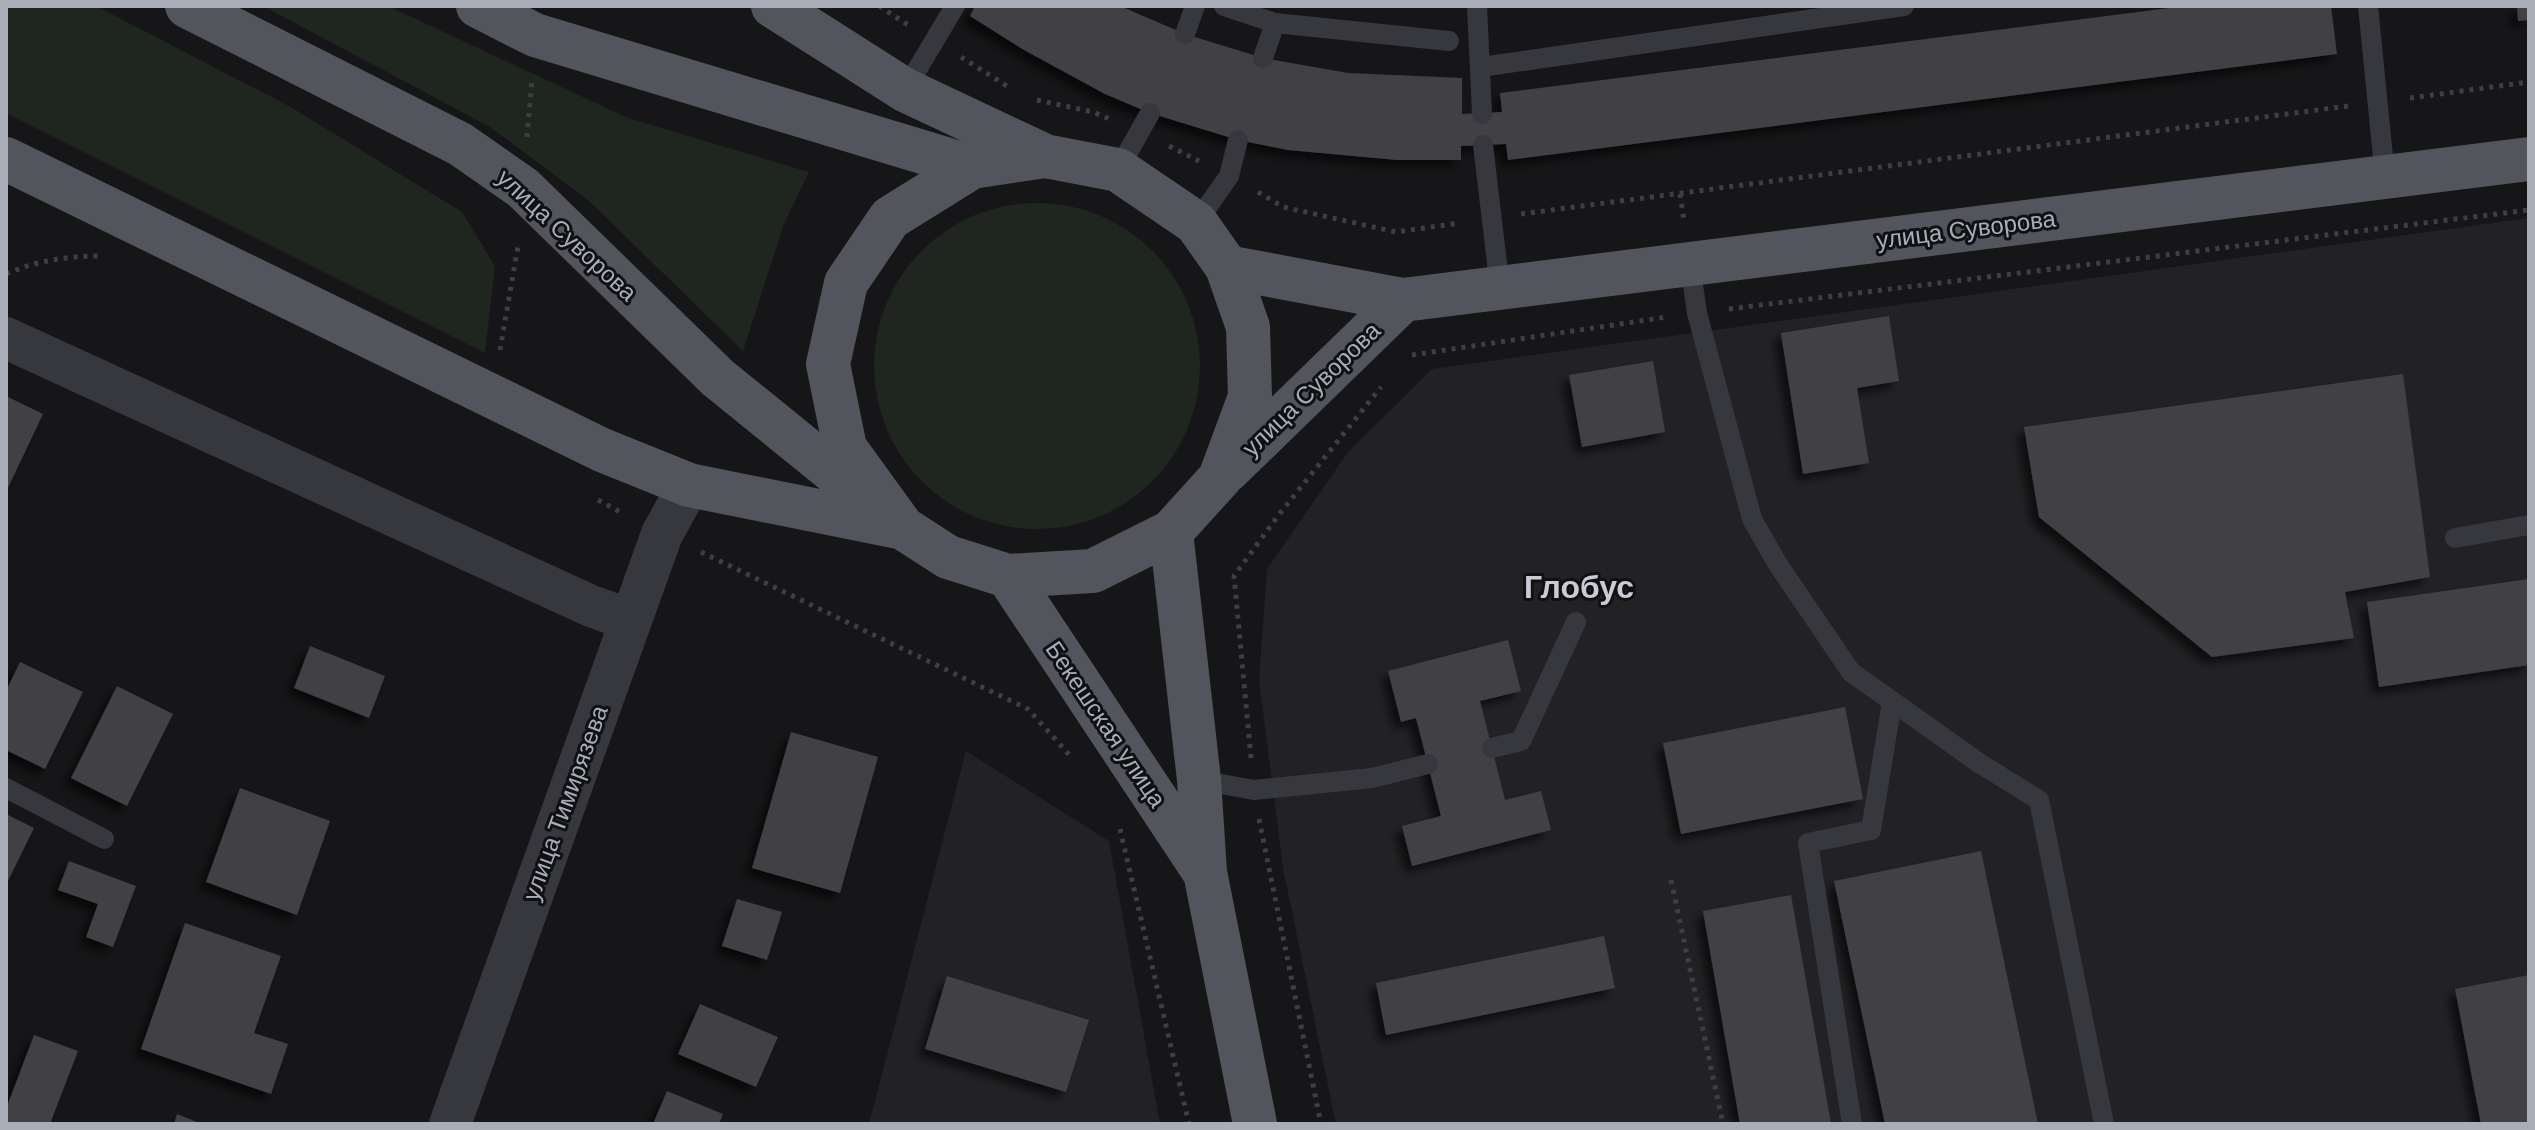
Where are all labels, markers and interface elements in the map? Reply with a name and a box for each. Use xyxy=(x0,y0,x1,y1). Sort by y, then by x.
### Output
street label: улица Суворова xyxy=(492,164,643,307)
street label: улица Суворова xyxy=(1875,205,2058,253)
street label: улица Суворова xyxy=(1237,316,1386,461)
district label: Глобус xyxy=(1524,569,1634,605)
street label: Бекешская улица xyxy=(1040,636,1172,813)
street label: улица Тимирязева xyxy=(517,701,613,904)

